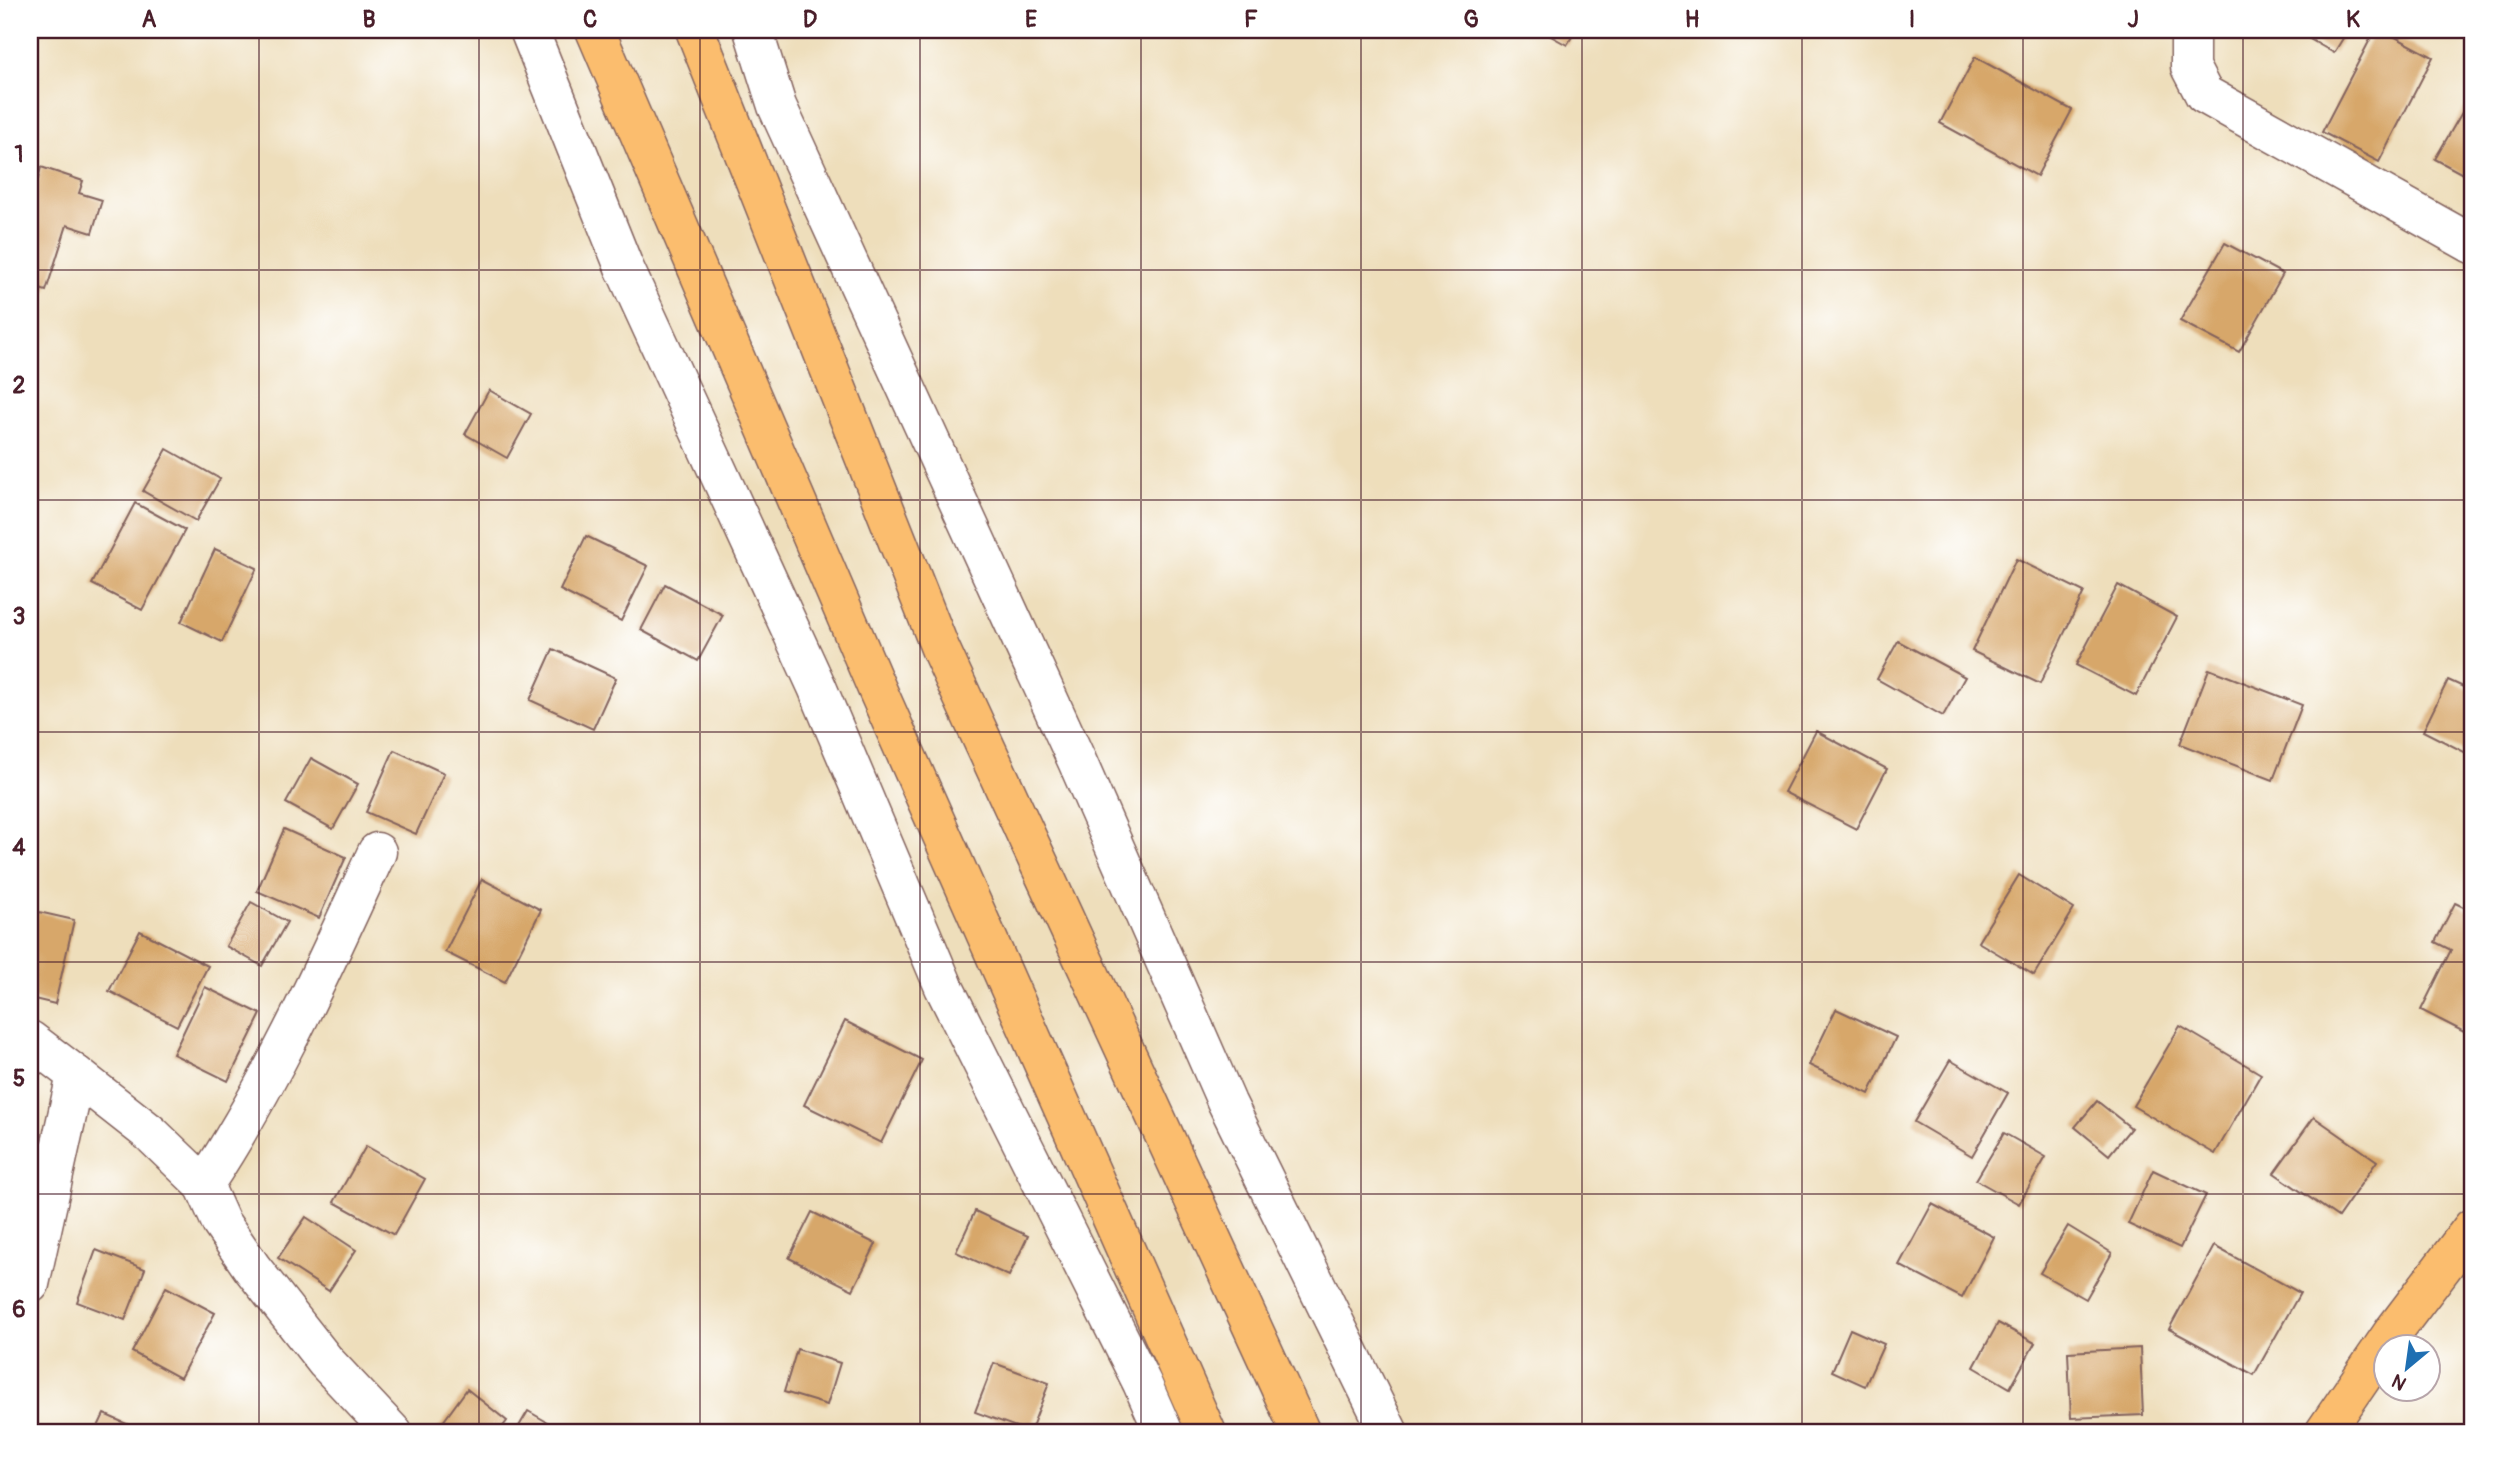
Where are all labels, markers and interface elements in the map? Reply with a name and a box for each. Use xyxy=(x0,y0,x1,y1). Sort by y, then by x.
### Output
text: A xyxy=(142,5,157,34)
text: B xyxy=(362,5,376,34)
text: C xyxy=(583,5,597,34)
text: D xyxy=(803,5,817,34)
text: E xyxy=(1025,5,1037,34)
text: F xyxy=(1244,5,1258,34)
text: G xyxy=(1463,5,1479,34)
text: H xyxy=(1685,5,1699,34)
text: I xyxy=(1909,5,1915,34)
text: J xyxy=(2127,5,2139,34)
text: K xyxy=(2346,5,2360,34)
text: 1 xyxy=(15,140,24,169)
text: 2 xyxy=(13,371,26,400)
text: 3 xyxy=(13,602,25,631)
text: 4 xyxy=(12,833,26,862)
text: 5 xyxy=(13,1064,25,1093)
text: 6 xyxy=(12,1295,26,1324)
north arrow xyxy=(2372,1334,2442,1404)
text: N xyxy=(2388,1368,2411,1396)

